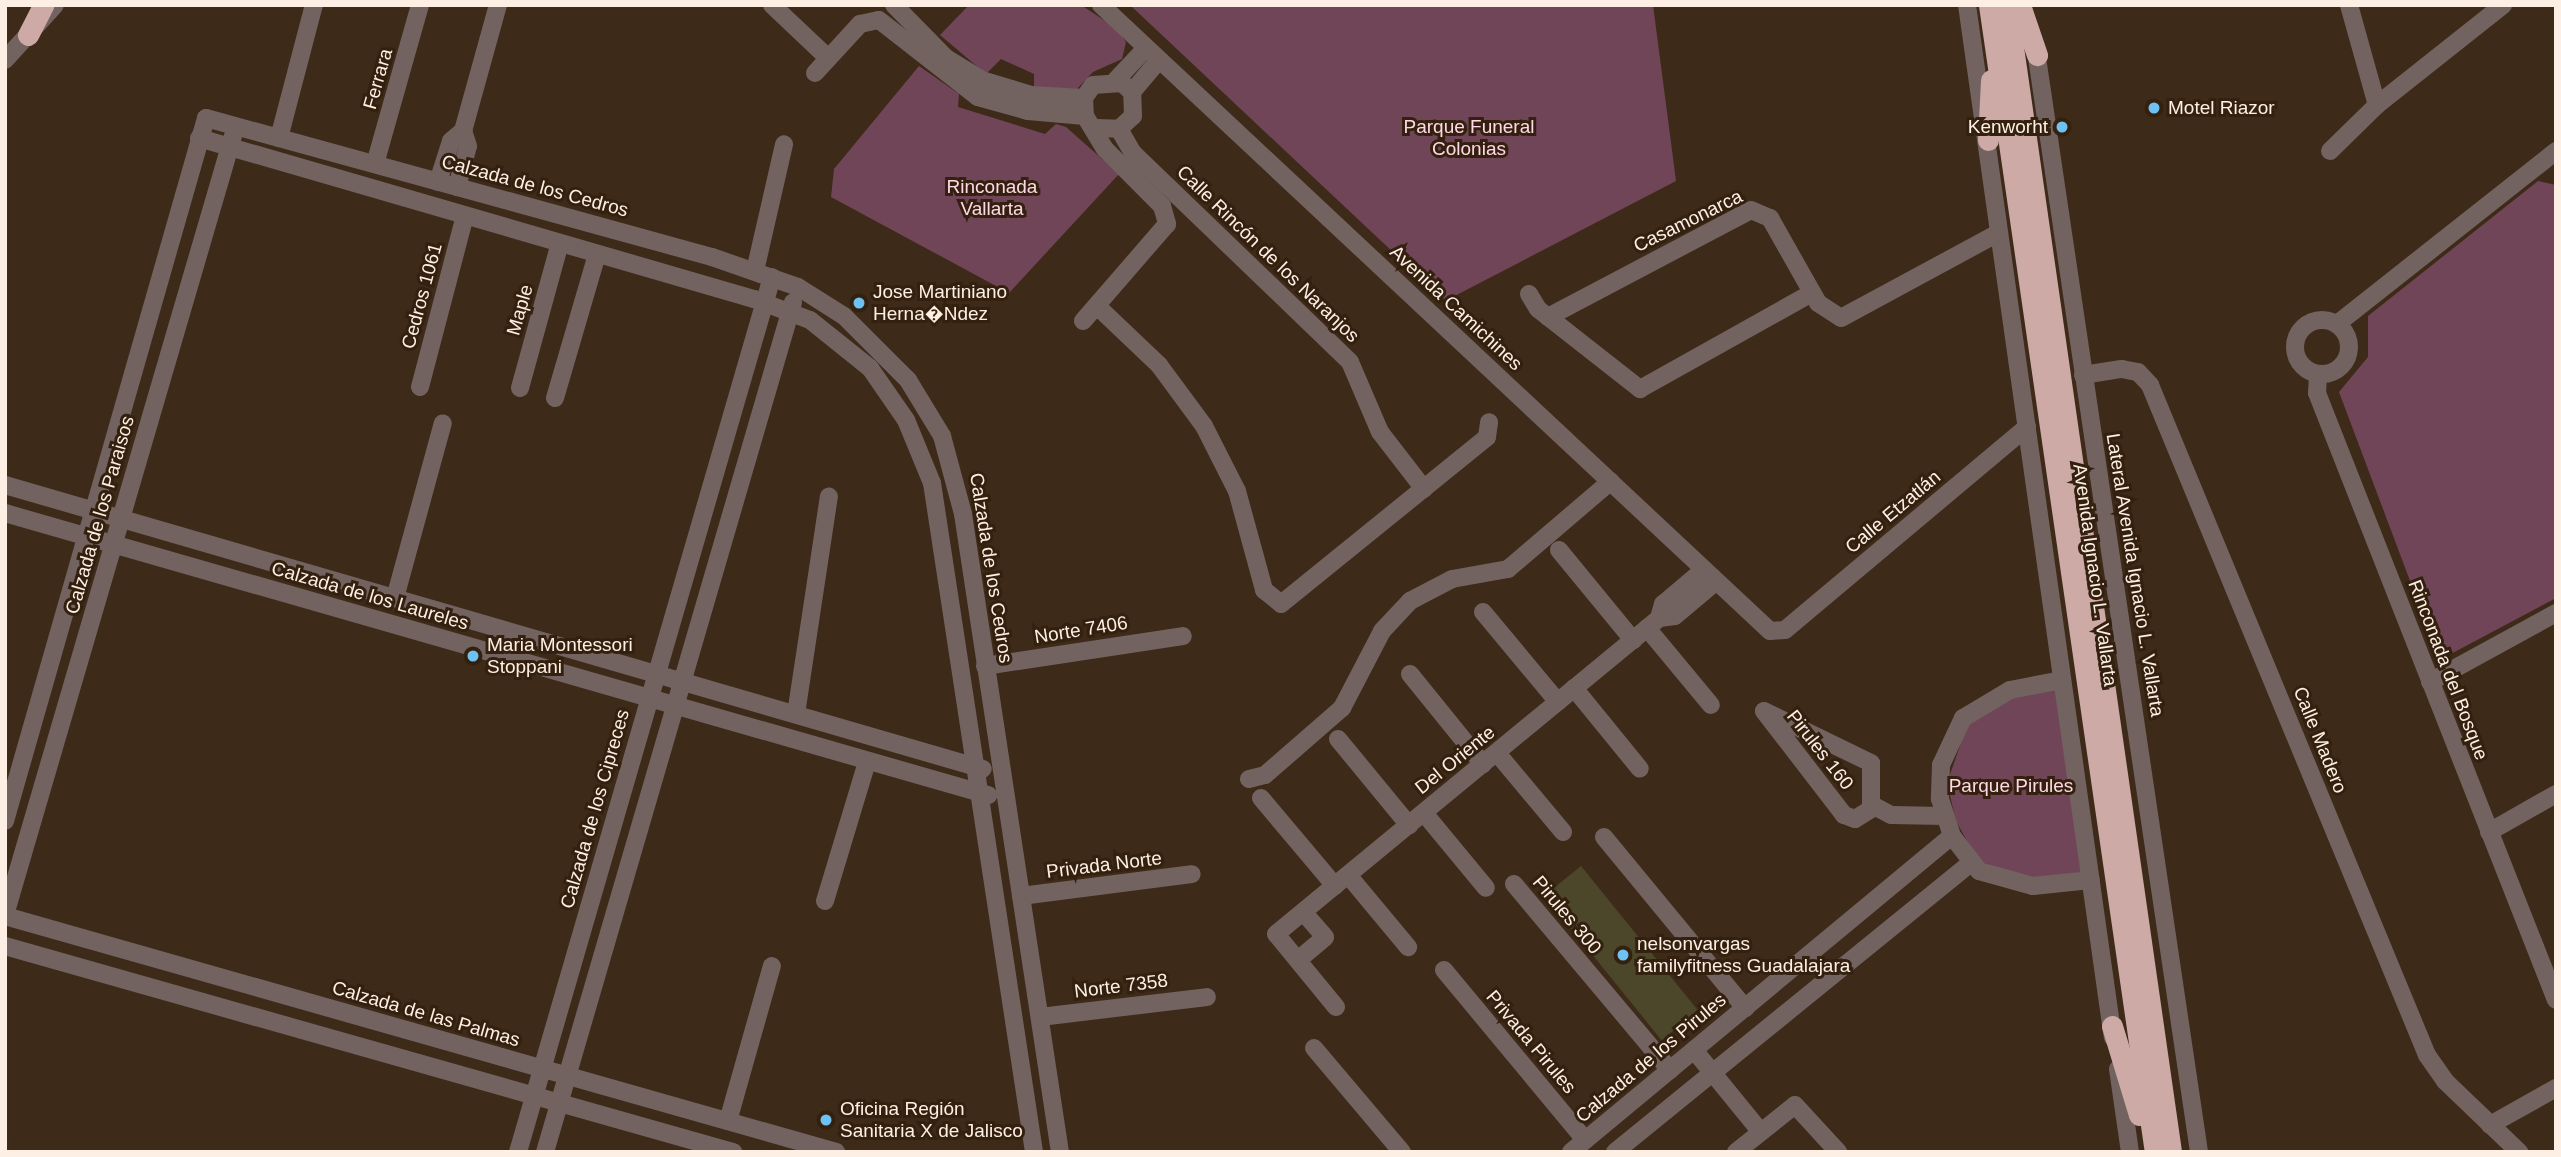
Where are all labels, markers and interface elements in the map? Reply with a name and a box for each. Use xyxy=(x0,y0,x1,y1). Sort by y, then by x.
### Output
street label: Ferrara xyxy=(358,46,398,112)
place label: Motel Riazor xyxy=(2168,97,2275,119)
marker: Motel Riazor xyxy=(2146,100,2162,116)
park label: Parque Funeral Colonias xyxy=(1404,116,1534,160)
place label: Kenworht xyxy=(1968,116,2048,138)
marker: Kenworht xyxy=(2054,119,2070,135)
street label: Calzada de los Cedros xyxy=(439,150,631,222)
street label: Calle Rincón de los Naranjos xyxy=(1172,161,1364,347)
park label: Rinconada Vallarta xyxy=(947,176,1037,220)
street label: Casamonarca xyxy=(1630,185,1746,257)
street label: Cedros 1061 xyxy=(397,241,447,351)
street label: Avenida Camichines xyxy=(1385,241,1527,375)
place label: Jose Martiniano Herna�Ndez xyxy=(873,281,1007,325)
street label: Maple xyxy=(502,282,538,338)
marker: Jose Martiniano Herna�Ndez xyxy=(851,295,867,311)
street label: Calzada de los Paraisos xyxy=(61,413,139,617)
street label: Lateral Avenida Ignacio L. Vallarta xyxy=(2101,431,2169,719)
street label: Avenida Ignacio L. Vallarta xyxy=(2068,462,2122,688)
street label: Calle Etzatlán xyxy=(1841,466,1945,558)
street label: Calzada de los Cedros xyxy=(965,471,1017,665)
street label: Calzada de los Laureles xyxy=(269,557,471,635)
street label: Rinconada del Bosque xyxy=(2403,577,2493,763)
street label: Norte 7406 xyxy=(1033,611,1129,649)
place label: Maria Montessori Stoppani xyxy=(487,634,633,678)
marker: Maria Montessori Stoppani xyxy=(465,648,481,664)
street label: Calle Madero xyxy=(2288,683,2352,797)
street label: Pirules 160 xyxy=(1782,706,1858,794)
street label: Calzada de los Cipreces xyxy=(556,707,634,911)
street label: Del Oriente xyxy=(1410,721,1500,799)
park label: Parque Pirules xyxy=(1949,775,2073,797)
street label: Privada Norte xyxy=(1045,847,1163,883)
street label: Pirules 300 xyxy=(1528,871,1606,959)
place label: nelsonvargas familyfitness Guadalajara xyxy=(1637,933,1850,977)
marker: nelsonvargas familyfitness Guadalajara xyxy=(1615,947,1631,963)
street label: Norte 7358 xyxy=(1073,969,1169,1003)
street label: Calzada de las Palmas xyxy=(329,976,523,1052)
street label: Privada Pirules xyxy=(1481,986,1581,1098)
street label: Calzada de los Pirules xyxy=(1571,989,1731,1127)
place label: Oficina Región Sanitaria X de Jalisco xyxy=(840,1098,1023,1142)
marker: Oficina Región Sanitaria X de Jalisco xyxy=(818,1112,834,1128)

